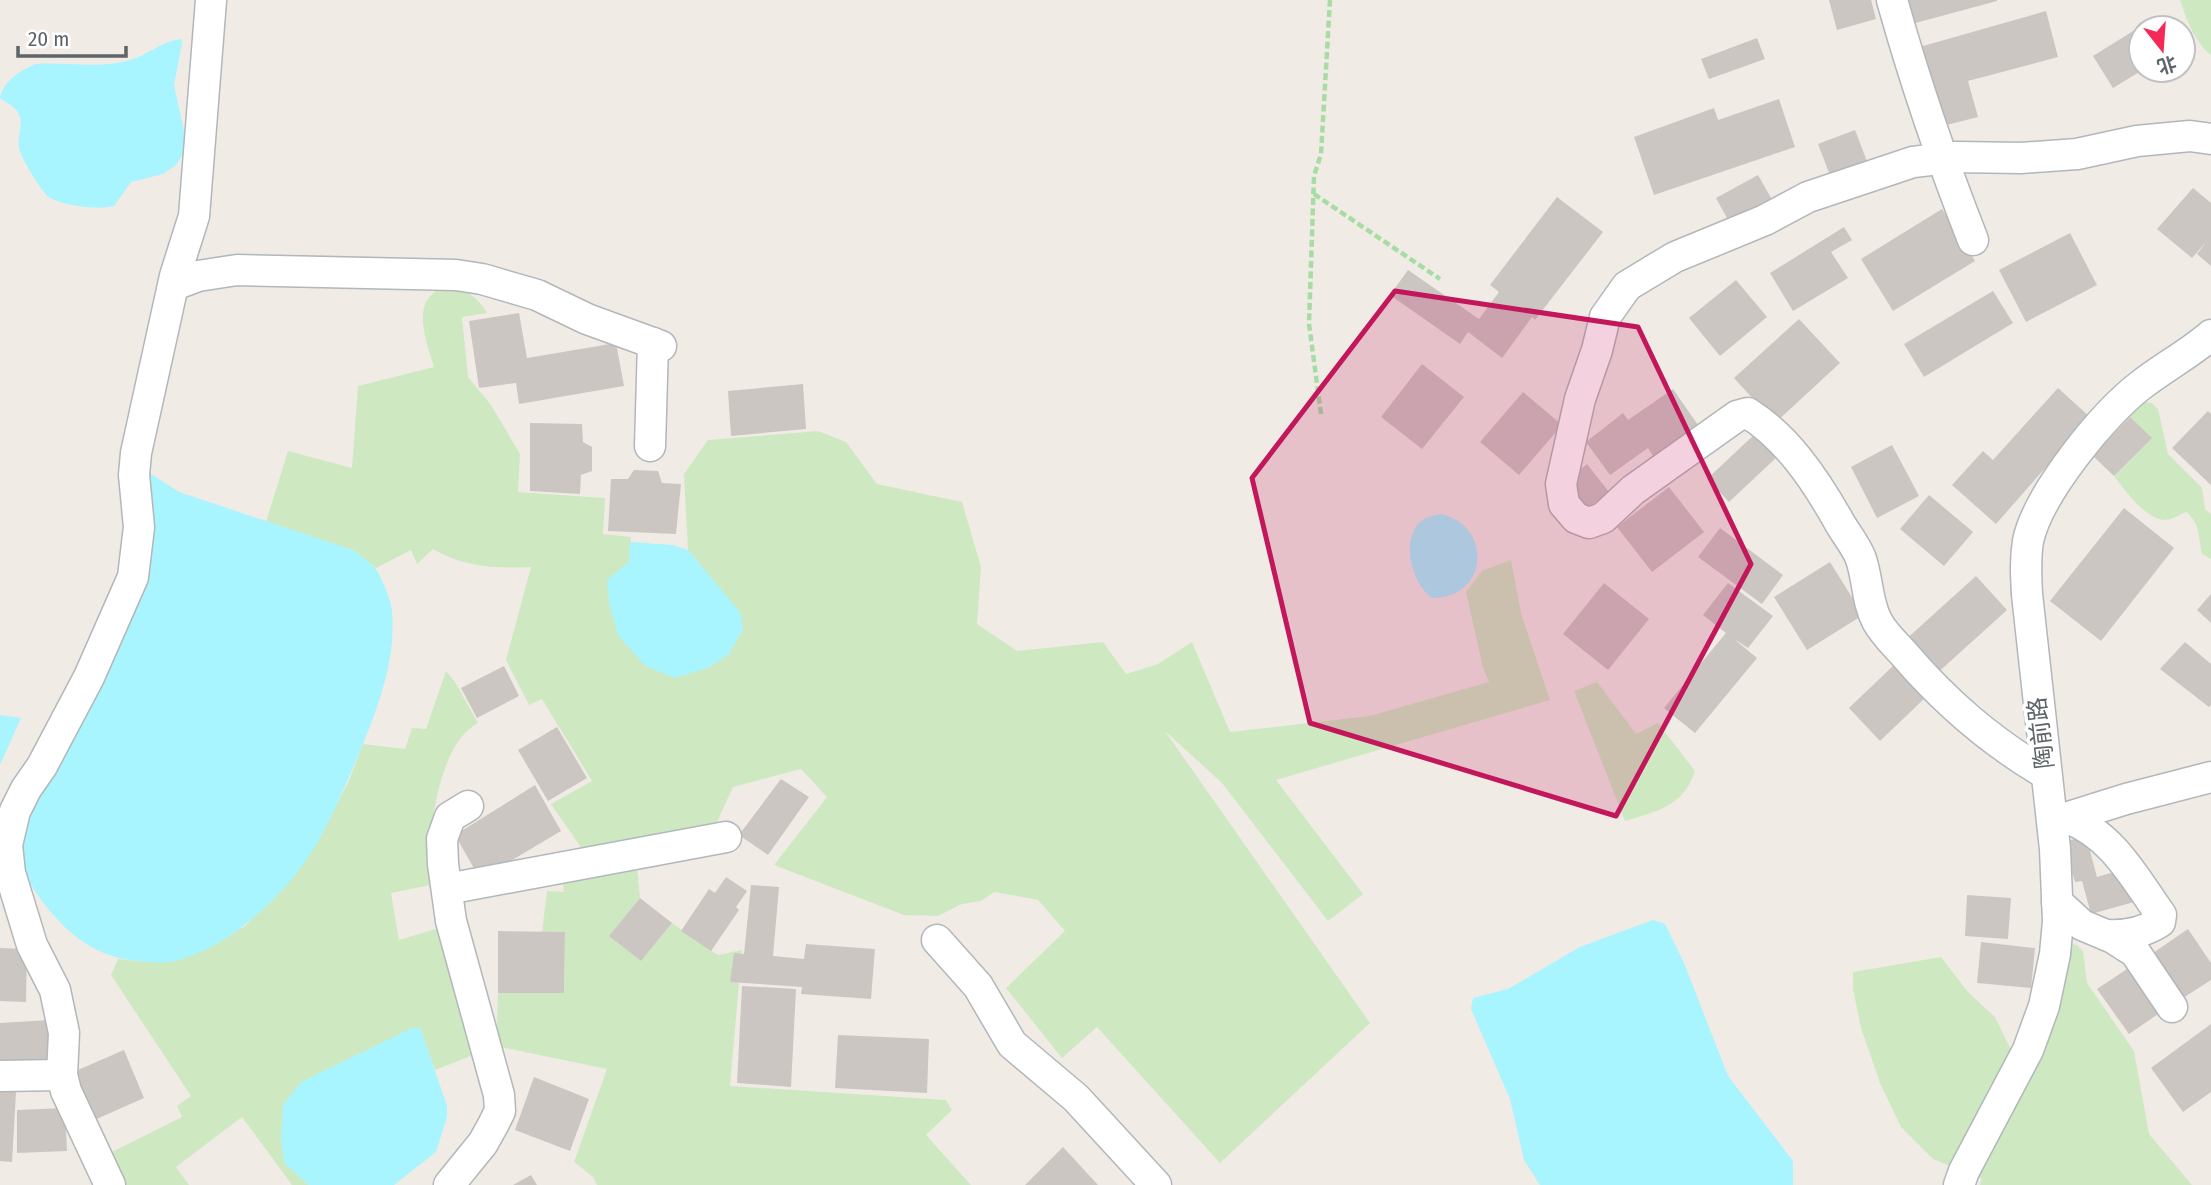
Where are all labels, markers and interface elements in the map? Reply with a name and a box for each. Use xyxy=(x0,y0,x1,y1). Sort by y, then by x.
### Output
scale bar xyxy=(18,14,126,58)
north arrow xyxy=(2127,14,2197,84)
text: 20 m xyxy=(28,26,69,52)
text: 北 xyxy=(2154,51,2179,79)
street label: 陶前路 xyxy=(2023,696,2059,770)

